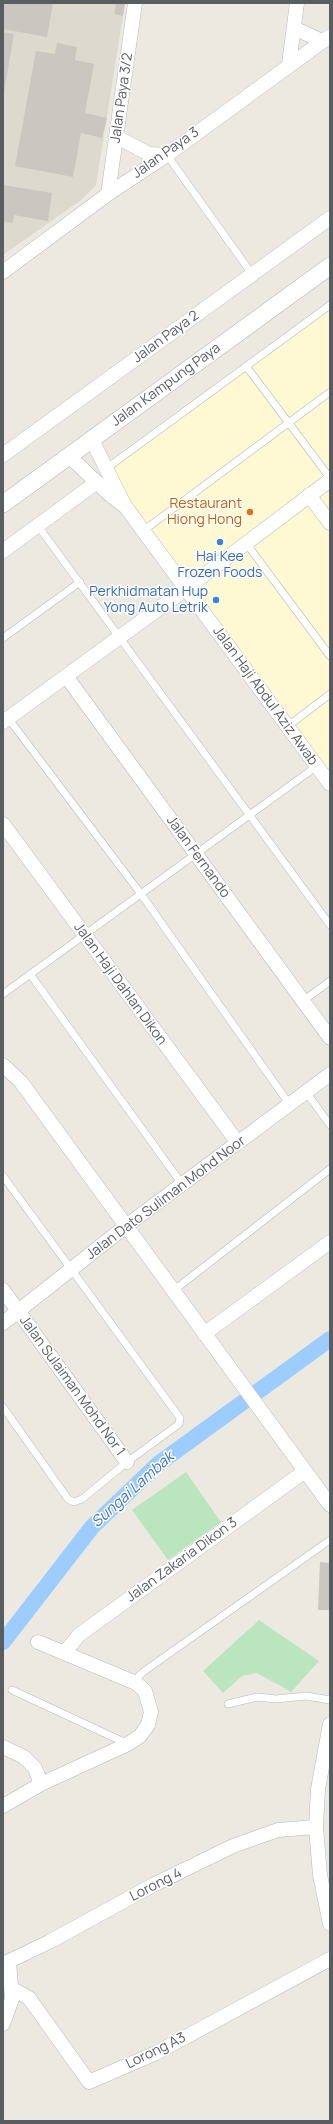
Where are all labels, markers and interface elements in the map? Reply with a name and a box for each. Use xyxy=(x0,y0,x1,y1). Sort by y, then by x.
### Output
street label: Jalan Paya 3/2 xyxy=(107,52,137,144)
street label: Jalan Paya 3 xyxy=(130,124,202,182)
street label: Jalan Paya 2 xyxy=(130,307,202,367)
street label: Jalan Kampung Paya xyxy=(108,340,224,430)
place label: Restaurant Hiong Hong xyxy=(167,496,242,528)
marker: Restaurant Hiong Hong xyxy=(245,507,255,517)
marker: Hai Kee Frozen Foods xyxy=(215,537,225,547)
place label: Hai Kee Frozen Foods xyxy=(178,549,262,582)
place label: Perkhidmatan Hup Yong Auto Letrik xyxy=(89,584,208,616)
marker: Perkhidmatan Hup Yong Auto Letrik xyxy=(211,595,221,605)
street label: Jalan Haji Abdul Aziz Awab xyxy=(209,623,321,769)
street label: Jalan Fernando xyxy=(163,813,233,901)
street label: Jalan Haji Dahlan Dikon xyxy=(70,920,170,1048)
street label: Jalan Dato Suliman Mohd Noor xyxy=(83,1133,249,1263)
street label: Jalan Sulaiman Mohd Nor 1 xyxy=(16,1313,128,1459)
water label: Sungai Lambak xyxy=(88,1448,178,1532)
street label: Jalan Zakaria Dikon 3 xyxy=(123,1514,241,1606)
street label: Lorong 4 xyxy=(127,1865,185,1905)
street label: Lorong A3 xyxy=(123,2029,189,2073)

